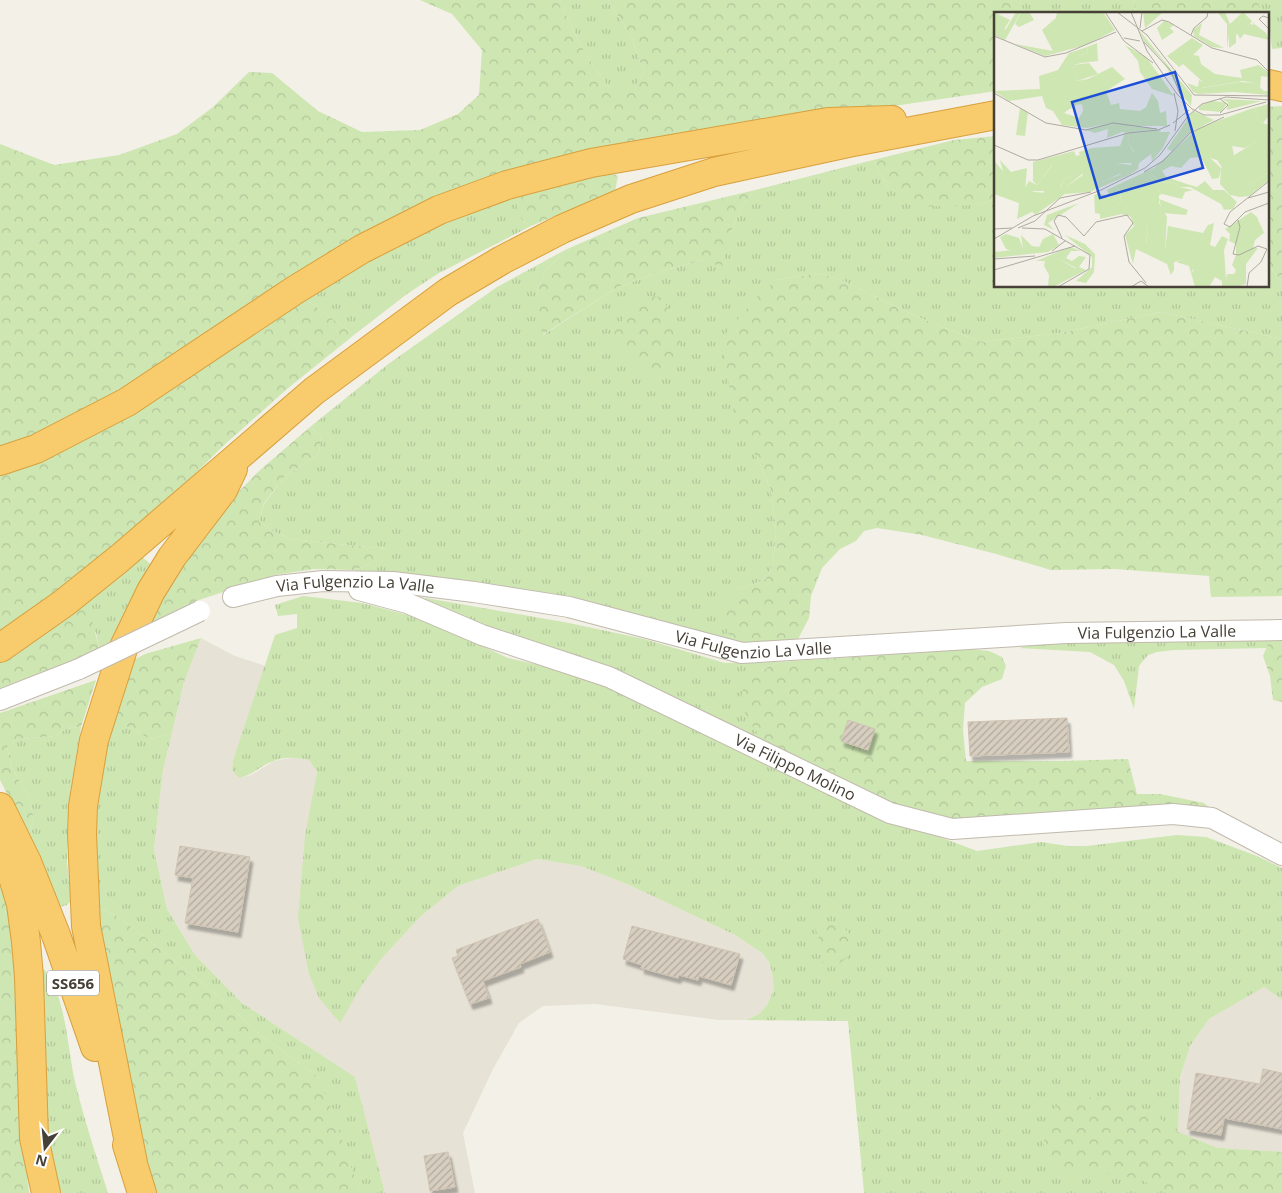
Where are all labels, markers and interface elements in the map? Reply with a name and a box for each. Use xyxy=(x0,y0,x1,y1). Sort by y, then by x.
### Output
inset map xyxy=(994,12,1270,288)
street label: Via Fulgenzio La Valle xyxy=(275,570,436,598)
street label: Via Fulgenzio La Valle xyxy=(1078,620,1236,644)
street label: Via Fulgenzio La Valle xyxy=(673,625,832,664)
street label: Via Filippo Molino xyxy=(731,729,859,806)
road number: SS656 xyxy=(47,970,99,996)
north arrow xyxy=(20,1123,70,1173)
text: N xyxy=(33,1150,49,1172)

